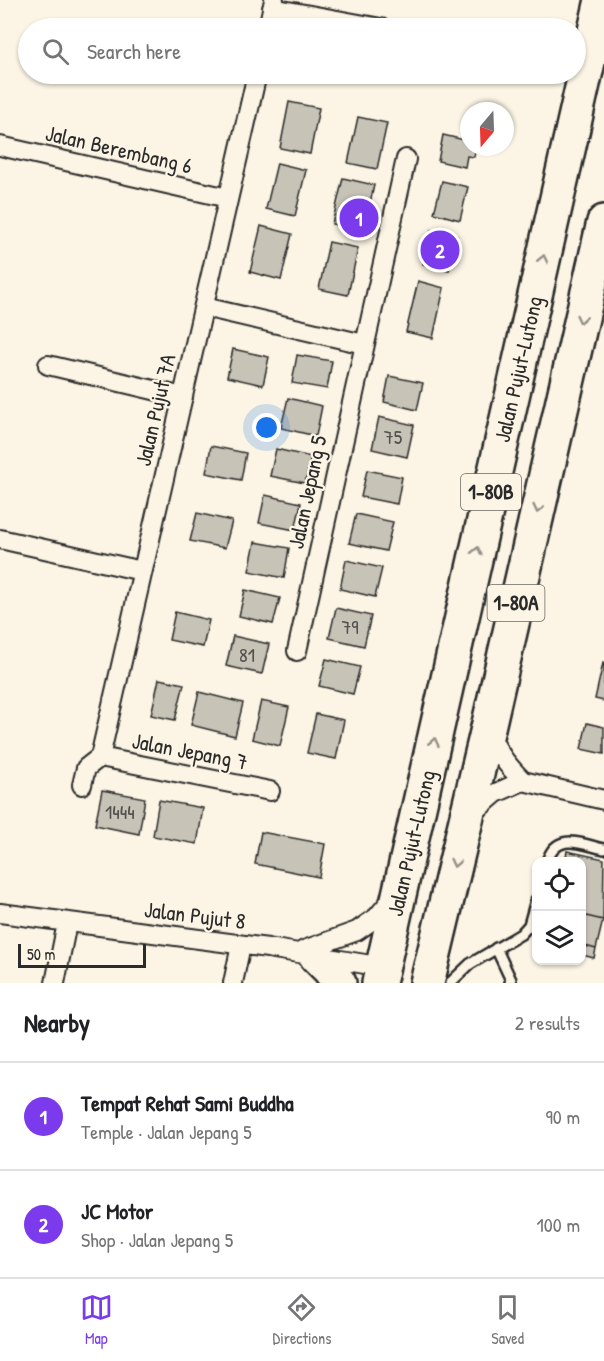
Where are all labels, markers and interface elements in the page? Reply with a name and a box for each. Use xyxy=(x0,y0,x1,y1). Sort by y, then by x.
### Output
search box xyxy=(18,18,586,84)
icon: search xyxy=(39,35,72,68)
text: Search here xyxy=(87,36,181,66)
north arrow xyxy=(460,102,514,156)
street label: Jalan Berembang 6 xyxy=(43,118,195,180)
pin: 1 xyxy=(340,196,378,240)
pin: 2 xyxy=(420,228,460,272)
one-way arrow xyxy=(536,254,549,264)
street label: Jalan Pujut-Lutong xyxy=(487,293,549,445)
one-way arrow xyxy=(576,314,589,324)
street label: Jalan Pujut 7A xyxy=(128,351,182,469)
your location xyxy=(252,413,281,442)
house number: 75 xyxy=(384,423,403,450)
street label: Jalan Jepang 5 xyxy=(280,433,334,551)
road number: 1-80B xyxy=(461,474,521,510)
one-way arrow xyxy=(532,504,545,514)
one-way arrow xyxy=(470,547,483,557)
road number: 1-80A xyxy=(488,585,544,621)
house number: 79 xyxy=(341,613,359,640)
house number: 81 xyxy=(239,641,255,668)
street label: Jalan Jepang 7 xyxy=(130,725,250,777)
one-way arrow xyxy=(427,737,440,747)
street label: Jalan Pujut-Lutong xyxy=(380,767,442,919)
house number: 1444 xyxy=(105,798,135,825)
map controls xyxy=(532,857,586,965)
button: locate xyxy=(532,857,586,911)
one-way arrow xyxy=(450,858,463,868)
street label: Jalan Pujut 8 xyxy=(143,894,247,936)
button: layers xyxy=(532,911,586,965)
scale bar xyxy=(18,941,146,968)
text: 50 m xyxy=(27,943,56,965)
text: Nearby xyxy=(24,1005,90,1040)
text: 2 results xyxy=(515,1009,580,1036)
text: Tempat Rehat Sami Buddha xyxy=(81,1088,294,1118)
text: 1 xyxy=(40,1103,47,1130)
text: 90 m xyxy=(546,1103,580,1130)
text: Temple · Jalan Jepang 5 xyxy=(81,1118,252,1145)
text: JC Motor xyxy=(81,1196,153,1226)
text: 2 xyxy=(39,1211,48,1238)
text: 100 m xyxy=(537,1211,580,1238)
text: Shop · Jalan Jepang 5 xyxy=(81,1226,233,1253)
tab: Map xyxy=(80,1291,113,1349)
tab: Directions xyxy=(273,1291,331,1349)
tab: Saved xyxy=(491,1291,524,1349)

